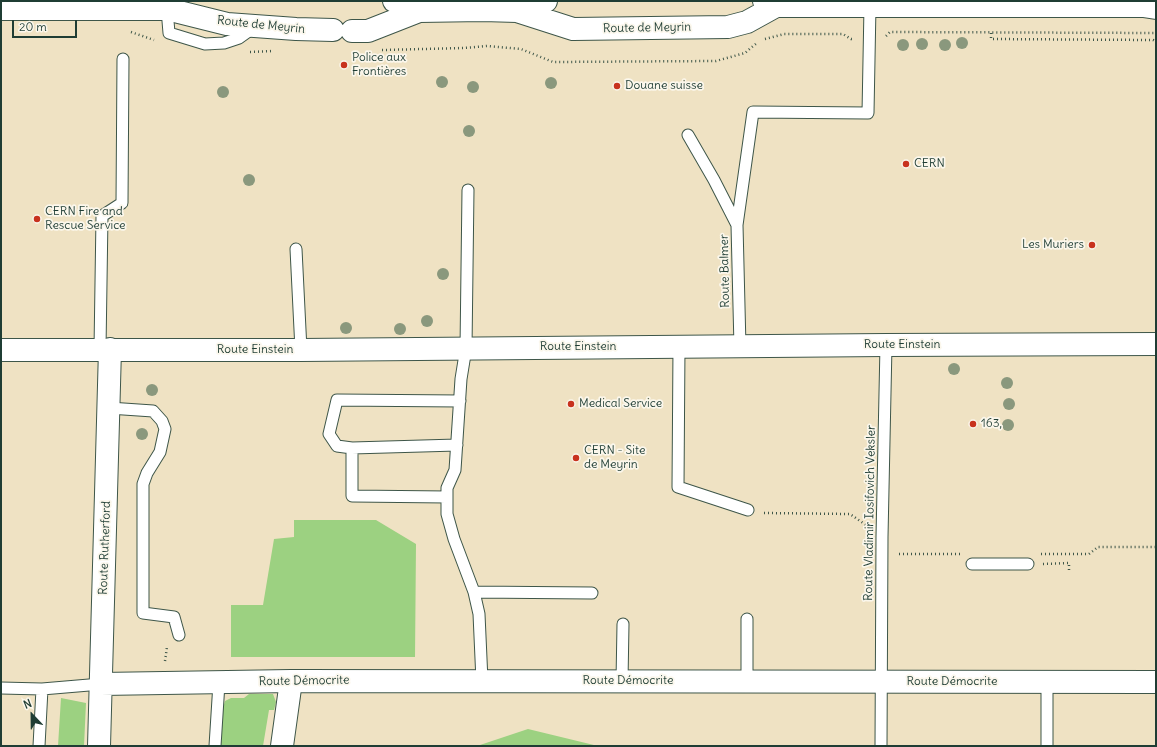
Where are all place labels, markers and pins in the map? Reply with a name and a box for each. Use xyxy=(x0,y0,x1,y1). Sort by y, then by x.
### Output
place label: Police aux Frontières xyxy=(352,51,406,79)
marker: Police aux Frontières xyxy=(339,60,349,70)
place label: Douane suisse xyxy=(625,79,703,93)
marker: Douane suisse xyxy=(612,81,622,91)
place label: CERN xyxy=(914,157,945,171)
marker: CERN xyxy=(901,159,911,169)
place label: CERN Fire and Rescue Service xyxy=(45,205,126,233)
marker: CERN Fire and Rescue Service xyxy=(32,214,42,224)
place label: Les Muriers xyxy=(1022,238,1084,252)
marker: Les Muriers xyxy=(1087,240,1097,250)
place label: Medical Service xyxy=(579,397,662,411)
marker: Medical Service xyxy=(566,399,576,409)
place label: 163, xyxy=(981,417,1002,431)
marker: 163, xyxy=(968,419,978,429)
place label: CERN - Site de Meyrin xyxy=(584,444,645,472)
marker: CERN - Site de Meyrin xyxy=(571,453,581,463)

